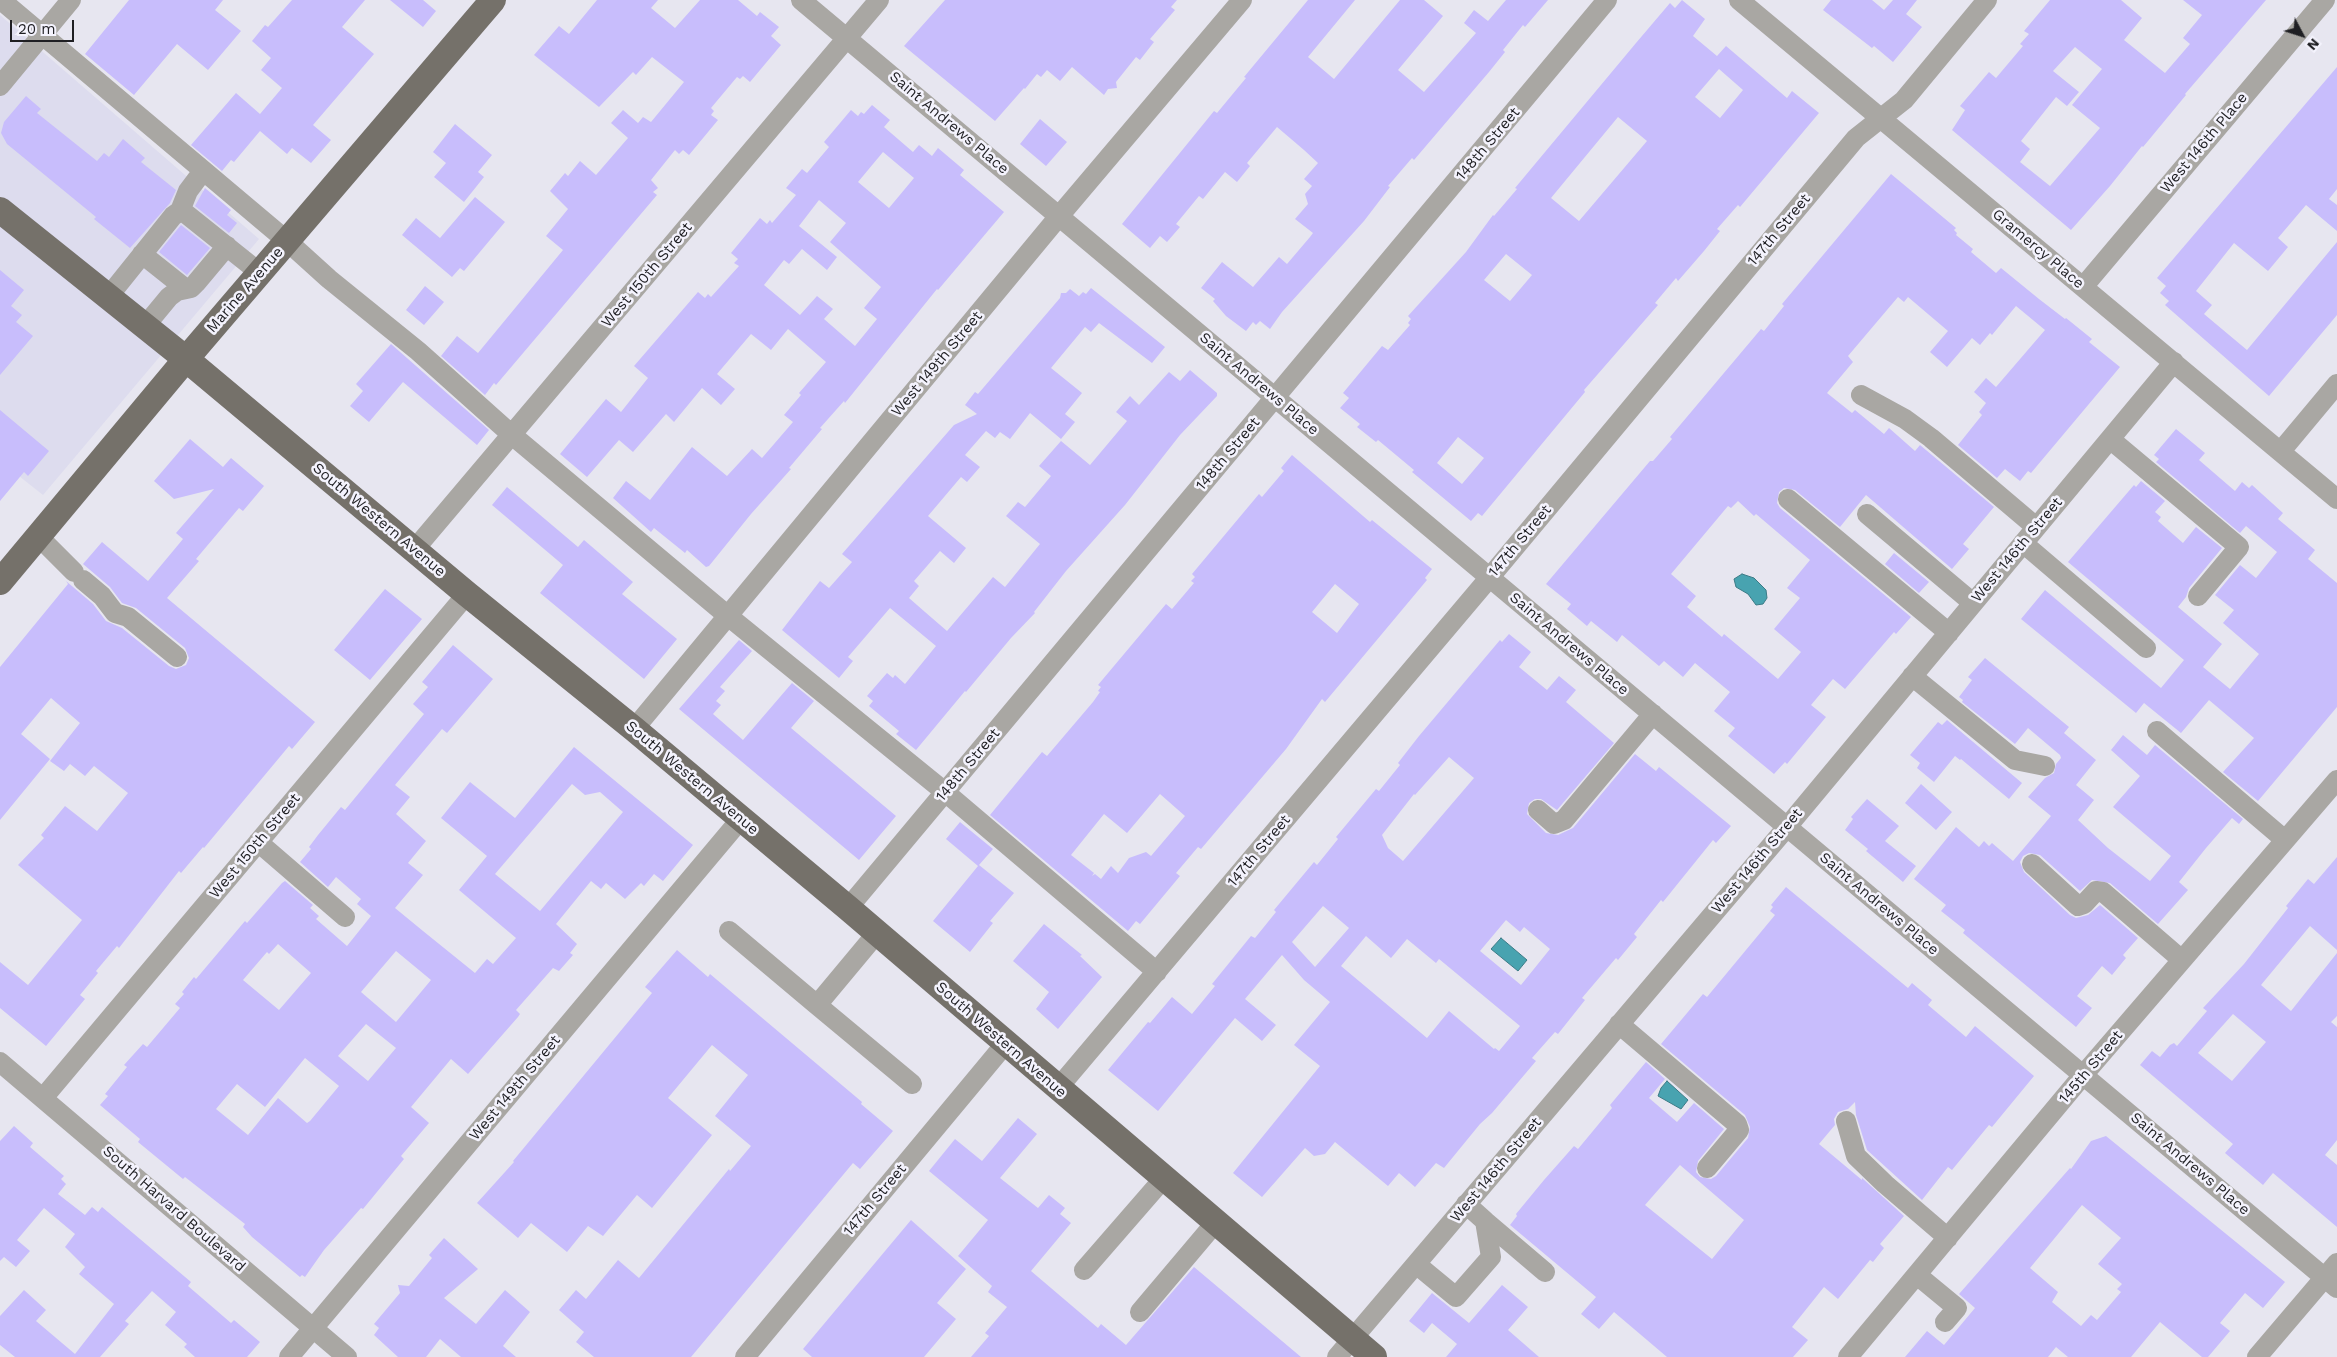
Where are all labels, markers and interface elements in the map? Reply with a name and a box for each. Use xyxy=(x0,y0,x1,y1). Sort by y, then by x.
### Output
scale bar xyxy=(12,10,76,42)
north arrow xyxy=(2277,10,2327,60)
text: 20 m xyxy=(18,20,56,38)
text: N xyxy=(2304,36,2323,54)
street label: Saint Andrews Place xyxy=(886,68,1012,178)
street label: West 146th Place xyxy=(2157,89,2251,197)
street label: 148th Street xyxy=(1452,104,1524,184)
street label: 147th Street xyxy=(1744,190,1814,270)
street label: Gramercy Place xyxy=(1988,205,2088,293)
street label: West 150th Street xyxy=(598,219,696,331)
street label: Marine Avenue xyxy=(203,244,287,336)
street label: West 149th Street xyxy=(888,308,986,420)
street label: Saint Andrews Place xyxy=(1196,329,1322,439)
street label: 148th Street xyxy=(1192,414,1264,494)
street label: South Western Avenue xyxy=(309,459,449,581)
street label: West 146th Street xyxy=(1968,494,2066,606)
street label: 147th Street xyxy=(1485,501,1555,581)
street label: Saint Andrews Place xyxy=(1506,589,1632,699)
street label: South Western Avenue xyxy=(622,717,762,839)
street label: 148th Street xyxy=(932,725,1004,805)
street label: West 150th Street xyxy=(206,790,304,902)
street label: West 146th Street xyxy=(1708,805,1806,917)
street label: 147th Street xyxy=(1224,811,1294,891)
street label: Saint Andrews Place xyxy=(1816,849,1942,959)
street label: South Western Avenue xyxy=(932,978,1070,1102)
street label: 145th Street xyxy=(2055,1027,2127,1107)
street label: West 149th Street xyxy=(466,1032,564,1144)
street label: Saint Andrews Place xyxy=(2127,1109,2253,1219)
street label: West 146th Street xyxy=(1447,1114,1545,1226)
street label: South Harvard Boulevard xyxy=(99,1142,249,1276)
street label: 147th Street xyxy=(840,1160,910,1240)

